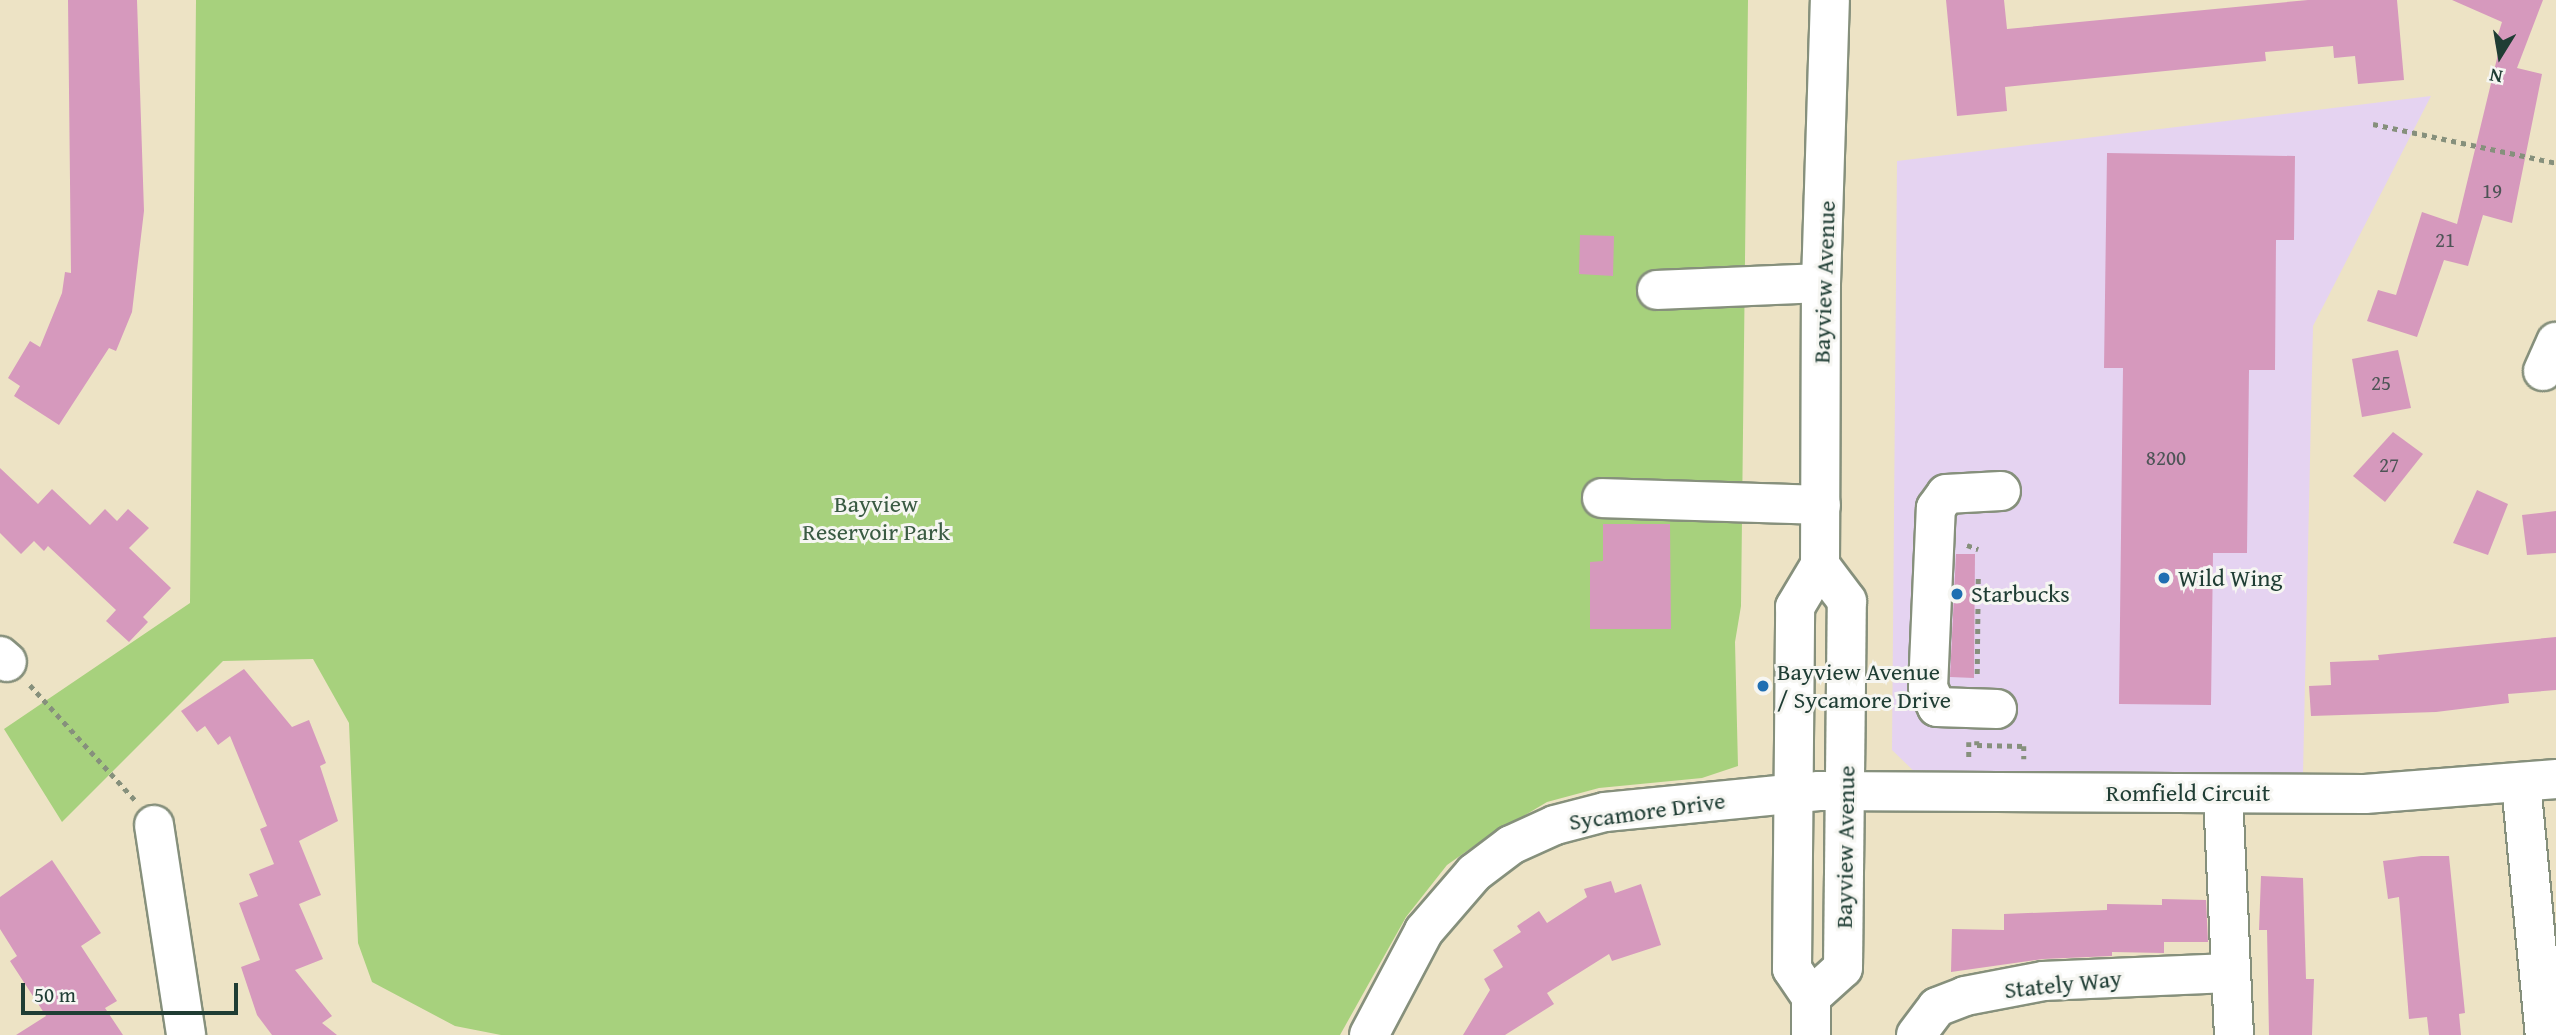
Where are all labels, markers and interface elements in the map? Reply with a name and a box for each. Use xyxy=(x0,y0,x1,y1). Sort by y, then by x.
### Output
north arrow xyxy=(2465,21,2535,91)
text: N xyxy=(2487,62,2505,92)
house number: 19 xyxy=(2482,178,2502,204)
street label: Bayview Avenue xyxy=(1807,200,1841,364)
house number: 21 xyxy=(2435,227,2455,253)
house number: 25 xyxy=(2371,370,2391,396)
house number: 8200 xyxy=(2146,445,2186,471)
house number: 27 xyxy=(2379,452,2399,478)
park label: Bayview Reservoir Park xyxy=(802,490,950,546)
place label: Wild Wing xyxy=(2178,564,2283,592)
marker: Wild Wing xyxy=(2156,570,2172,586)
place label: Starbucks xyxy=(1971,580,2070,608)
marker: Starbucks xyxy=(1949,586,1965,602)
place label: Bayview Avenue / Sycamore Drive xyxy=(1777,658,1951,714)
marker: Bayview Avenue / Sycamore Drive xyxy=(1755,678,1771,694)
street label: Bayview Avenue xyxy=(1829,765,1861,929)
street label: Romfield Circuit xyxy=(2106,779,2270,807)
street label: Sycamore Drive xyxy=(1567,786,1727,836)
street label: Stately Way xyxy=(2003,964,2123,1004)
scale bar xyxy=(24,968,242,1012)
text: 50 m xyxy=(34,979,76,1010)

